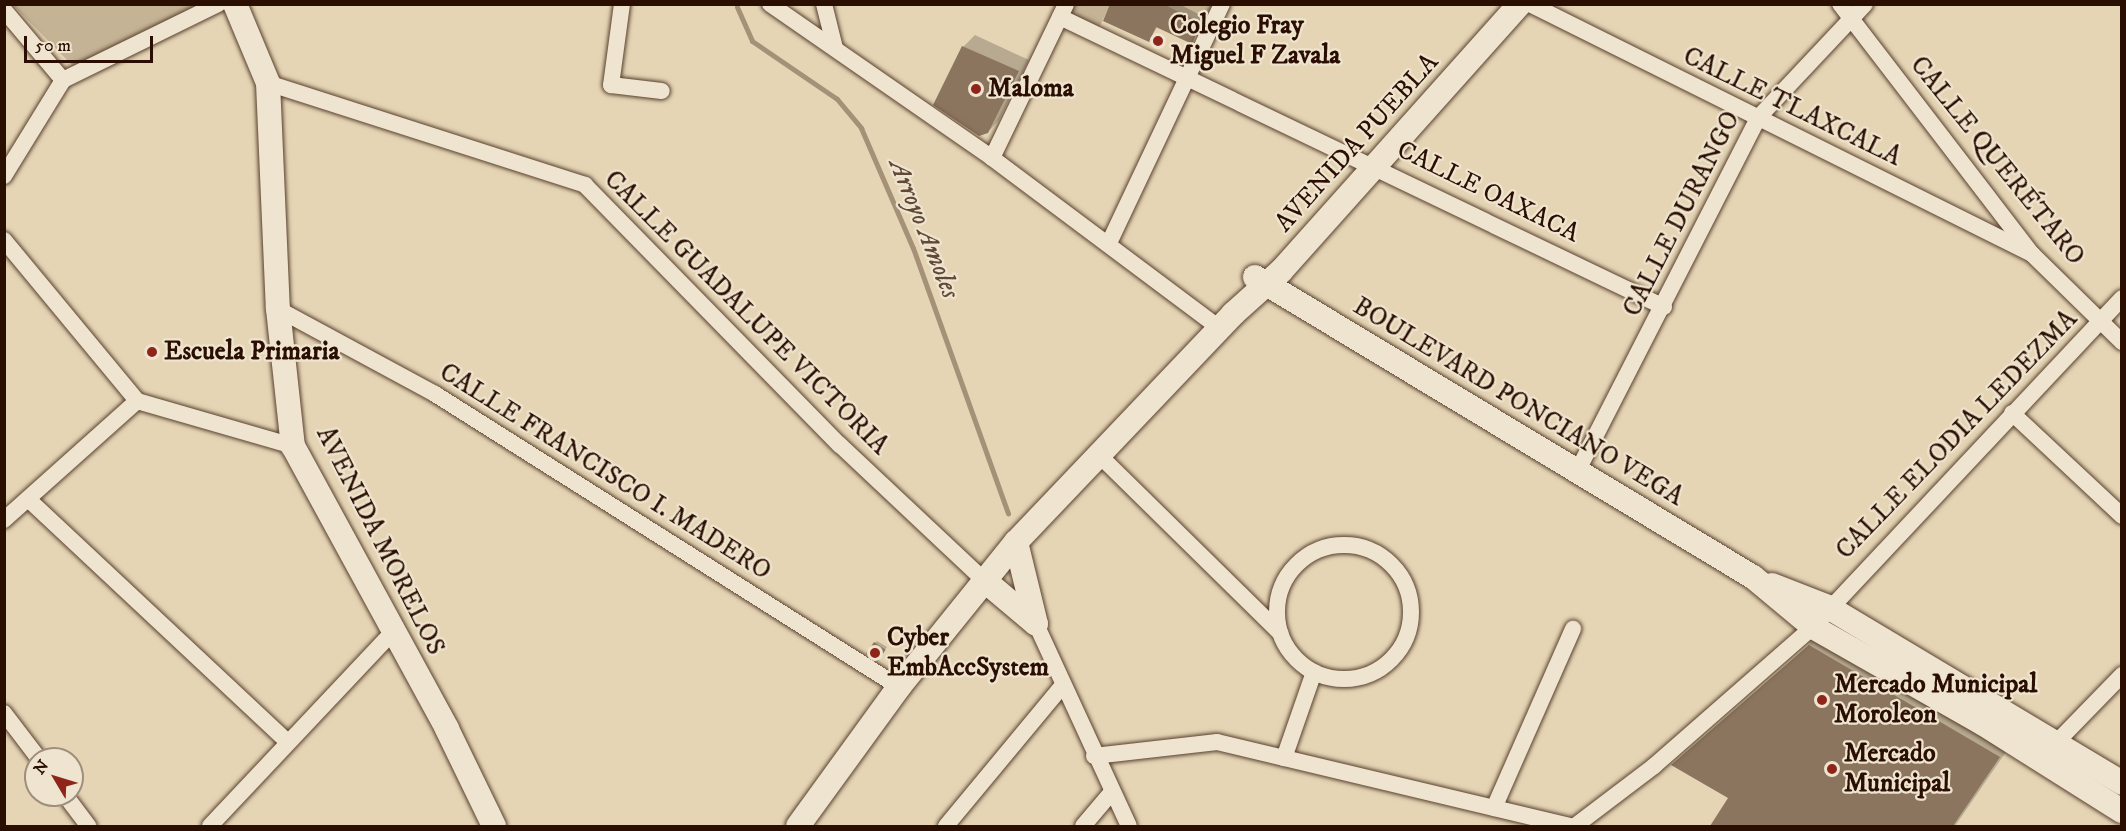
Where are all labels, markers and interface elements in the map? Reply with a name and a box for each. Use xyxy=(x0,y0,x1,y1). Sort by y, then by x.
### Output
place label: Colegio Fray Miguel F Zavala xyxy=(1170,10,1340,71)
scale bar xyxy=(27,24,156,62)
marker: Colegio Fray Miguel F Zavala xyxy=(1151,34,1165,48)
text: 50 m xyxy=(35,35,71,57)
street label: CALLE TLAXCALA xyxy=(1678,41,1906,173)
street label: AVENIDA PUEBLA xyxy=(1269,47,1445,239)
street label: CALLE QUERÉTARO xyxy=(1903,50,2091,272)
place label: Maloma xyxy=(988,73,1074,105)
marker: Maloma xyxy=(969,82,983,96)
street label: CALLE DURANGO xyxy=(1617,106,1747,322)
street label: CALLE OAXACA xyxy=(1392,134,1584,250)
water label: Arroyo Amoles xyxy=(881,155,967,303)
street label: CALLE GUADALUPE VICTORIA xyxy=(597,164,895,462)
street label: BOULEVARD PONCIANO VEGA xyxy=(1347,291,1689,513)
street label: CALLE ELODIA LEDEZMA xyxy=(1830,304,2084,566)
place label: Escuela Primaria xyxy=(164,336,340,368)
marker: Escuela Primaria xyxy=(145,345,159,359)
street label: CALLE FRANCISCO I. MADERO xyxy=(434,357,776,587)
street label: AVENIDA MORELOS xyxy=(309,422,451,660)
place label: Cyber EmbAccSystem xyxy=(887,622,1049,684)
marker: Cyber EmbAccSystem xyxy=(868,646,882,660)
place label: Mercado Municipal Moroleon xyxy=(1834,669,2037,730)
marker: Mercado Municipal Moroleon xyxy=(1815,693,1829,707)
place label: Mercado Municipal xyxy=(1844,738,1950,800)
north arrow xyxy=(24,747,84,807)
text: N xyxy=(29,756,53,778)
marker: Mercado Municipal xyxy=(1825,762,1839,776)

